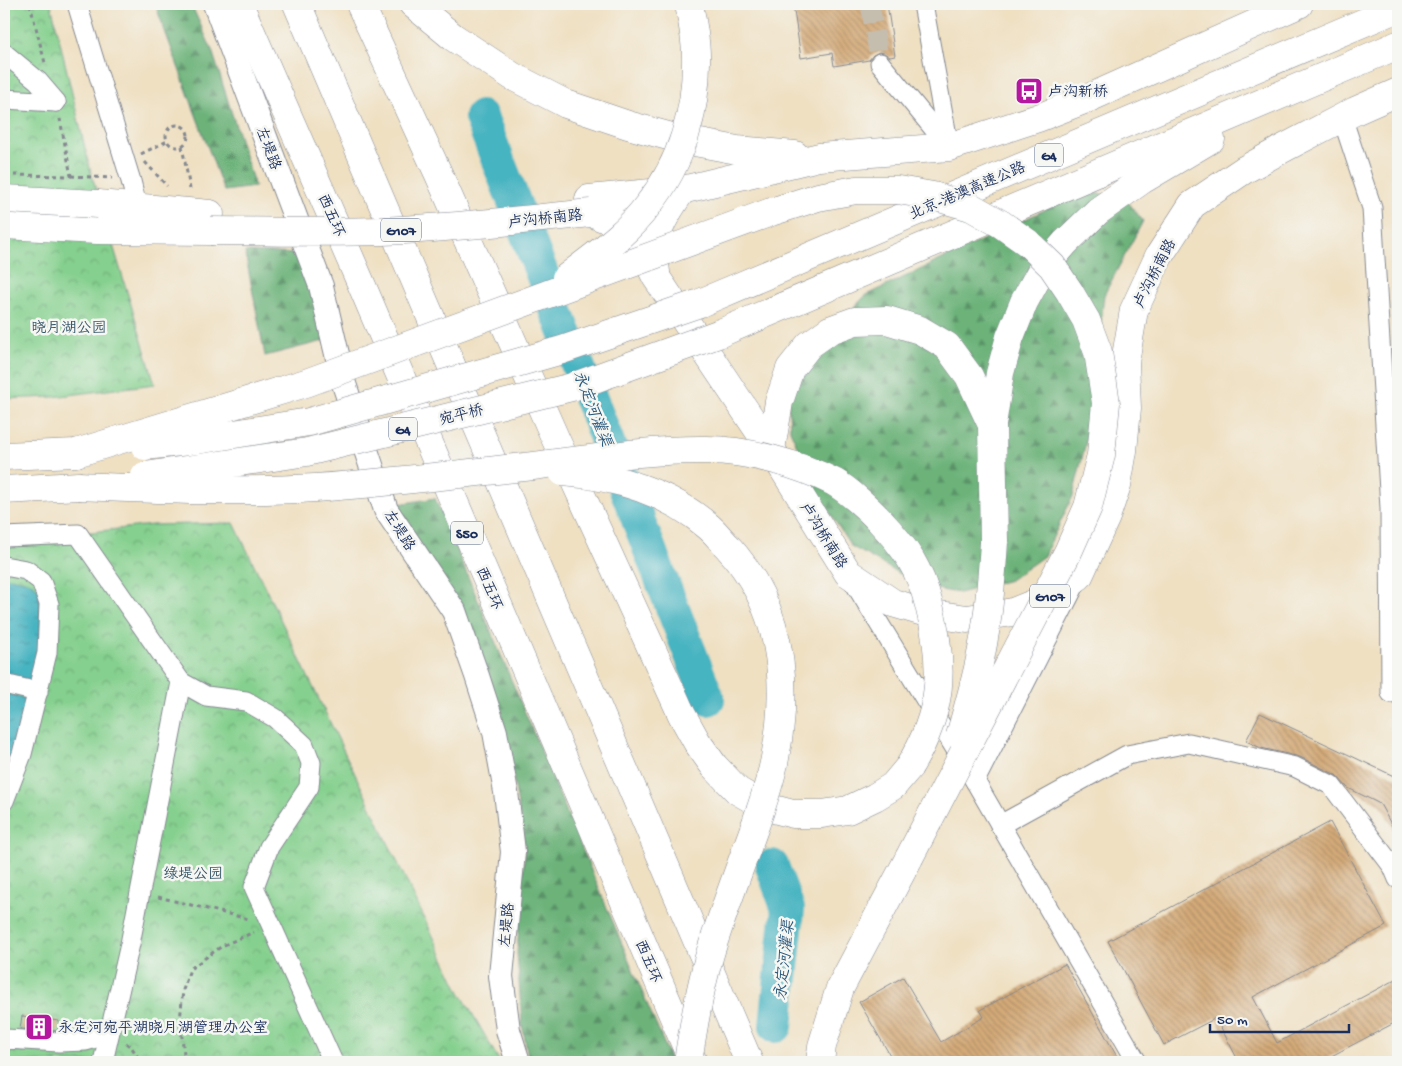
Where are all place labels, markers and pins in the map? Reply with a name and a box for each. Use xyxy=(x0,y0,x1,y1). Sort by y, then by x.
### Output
bus stop icon: 卢沟新桥 xyxy=(1014,76,1044,106)
place label: 卢沟新桥 xyxy=(1048,84,1108,102)
building icon: 永定河宛平湖晓月湖管理办公室 xyxy=(24,1012,54,1042)
place label: 永定河宛平湖晓月湖管理办公室 xyxy=(58,1019,268,1038)

